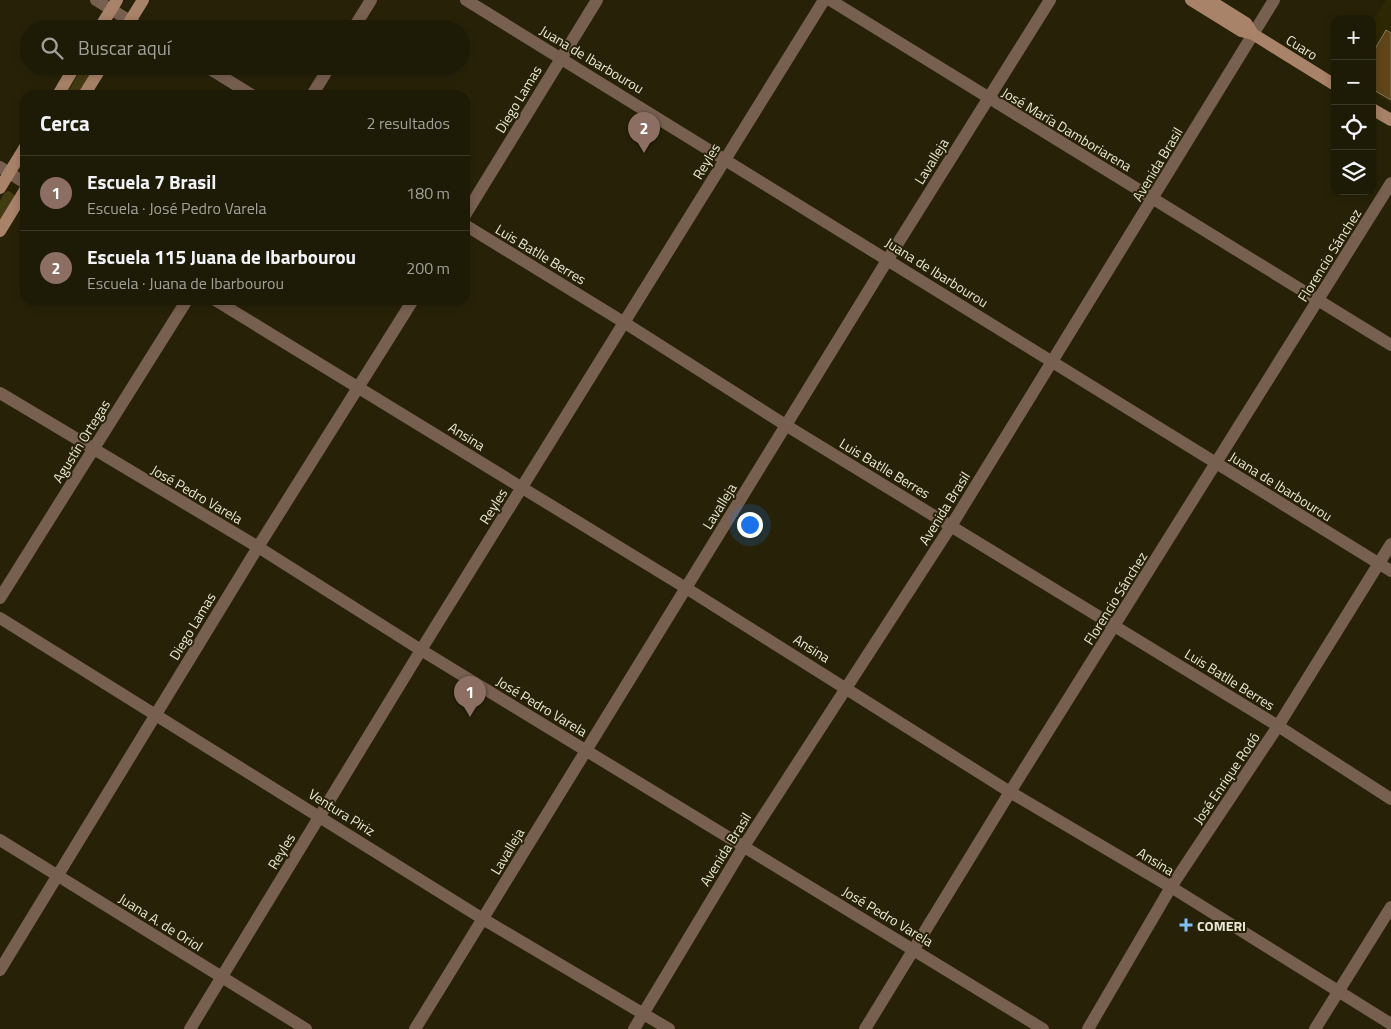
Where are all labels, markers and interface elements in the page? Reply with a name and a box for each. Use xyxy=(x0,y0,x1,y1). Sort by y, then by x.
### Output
map controls xyxy=(1331,15,1376,195)
button: + xyxy=(1331,15,1376,60)
search box xyxy=(20,20,470,75)
street label: Juana de Ibarbourou xyxy=(536,20,648,98)
street label: Cuaro xyxy=(1282,29,1322,65)
text: Buscar aquí xyxy=(78,33,171,62)
icon: search xyxy=(38,34,66,62)
button: − xyxy=(1331,60,1376,105)
street label: Diego Lamas xyxy=(489,61,547,137)
street label: José María Damboriarena xyxy=(998,82,1136,176)
button: locate xyxy=(1331,105,1376,150)
text: Cerca xyxy=(40,107,90,139)
text: 2 resultados xyxy=(366,111,450,135)
pin: 2 xyxy=(628,112,660,153)
street label: Avenida Brasil xyxy=(1127,123,1187,205)
street label: Lavalleja xyxy=(909,134,953,188)
street label: Reyles xyxy=(687,139,725,183)
button: layers xyxy=(1331,150,1376,195)
text: Escuela 7 Brasil xyxy=(87,167,216,196)
text: 1 xyxy=(52,181,60,205)
text: 180 m xyxy=(406,181,450,205)
text: Escuela · José Pedro Varela xyxy=(87,196,266,220)
street label: Florencio Sánchez xyxy=(1292,204,1366,306)
street label: Luis Batlle Berres xyxy=(492,219,590,289)
street label: Juana de Ibarbourou xyxy=(881,232,993,312)
text: Escuela 115 Juana de Ibarbourou xyxy=(87,242,356,271)
text: 2 xyxy=(52,256,60,280)
text: 200 m xyxy=(406,256,450,280)
text: Escuela · Juana de Ibarbourou xyxy=(87,271,284,295)
street label: Agustín Ortegas xyxy=(47,395,115,487)
street label: Ansina xyxy=(444,417,490,455)
street label: Luis Batlle Berres xyxy=(836,433,934,503)
street label: Juana de Ibarbourou xyxy=(1225,446,1337,526)
street label: José Pedro Varela xyxy=(147,459,247,529)
street label: Avenida Brasil xyxy=(913,467,975,549)
street label: Lavalleja xyxy=(697,479,741,533)
street label: Reyles xyxy=(474,484,512,528)
your location xyxy=(737,512,763,538)
street label: Florencio Sánchez xyxy=(1078,547,1152,649)
street label: Diego Lamas xyxy=(163,588,221,664)
street label: Ansina xyxy=(789,629,835,667)
street label: Luis Batlle Berres xyxy=(1181,643,1279,715)
street label: José Pedro Varela xyxy=(493,671,591,741)
pin: 1 xyxy=(454,676,486,717)
street label: José Enrique Rodó xyxy=(1187,728,1265,828)
street label: Ventura Piriz xyxy=(305,783,379,841)
street label: Avenida Brasil xyxy=(694,808,756,890)
street label: Lavalleja xyxy=(485,824,529,878)
street label: Reyles xyxy=(262,829,300,873)
street label: Ansina xyxy=(1133,842,1179,880)
street label: José Pedro Varela xyxy=(839,881,937,951)
street label: Juana A. de Oriol xyxy=(115,888,207,956)
place label: COMERI xyxy=(1197,915,1246,936)
marker: COMERI xyxy=(1179,918,1193,932)

